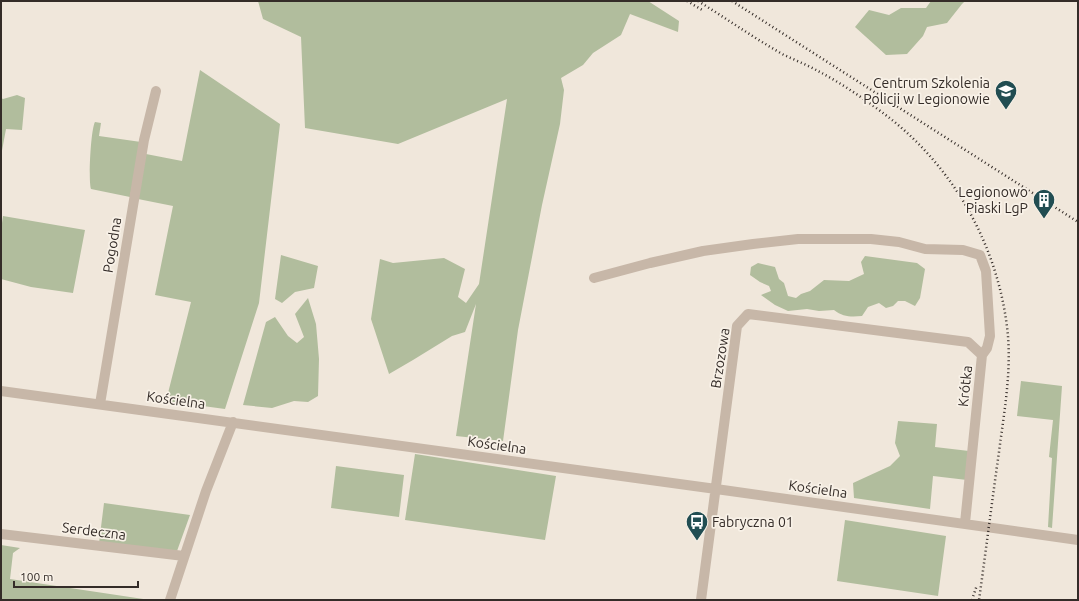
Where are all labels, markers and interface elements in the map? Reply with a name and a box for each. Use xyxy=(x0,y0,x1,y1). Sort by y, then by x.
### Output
place label: Centrum Szkolenia Policji w Legionowie xyxy=(863,75,990,107)
school or university icon: Centrum Szkolenia Policji w Legionowie xyxy=(993,78,1019,111)
place label: Legionowo Piaski LgP xyxy=(958,184,1028,216)
building icon: Legionowo Piaski LgP xyxy=(1031,187,1057,220)
street label: Pogodna xyxy=(100,216,124,274)
street label: Brzozowa xyxy=(707,327,733,389)
street label: Krótka xyxy=(955,364,975,408)
street label: Kościelna xyxy=(146,388,206,412)
street label: Kościelna xyxy=(467,433,527,457)
street label: Kościelna xyxy=(788,477,848,501)
bus stop icon: Fabryczna 01 xyxy=(684,509,710,542)
place label: Fabryczna 01 xyxy=(712,514,794,530)
street label: Serdeczna xyxy=(61,519,127,543)
scale bar xyxy=(14,563,138,589)
text: 100 m xyxy=(20,570,53,583)

